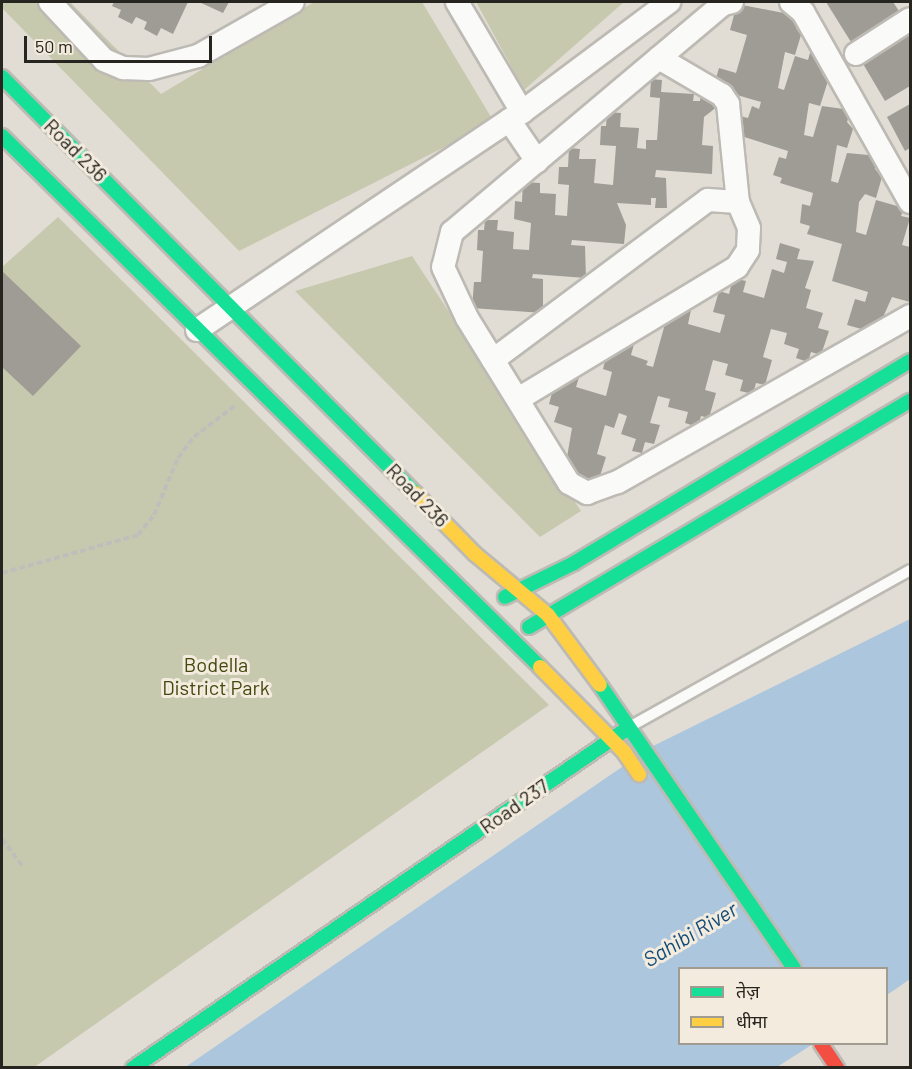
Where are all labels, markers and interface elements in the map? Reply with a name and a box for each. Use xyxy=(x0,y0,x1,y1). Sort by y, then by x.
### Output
scale bar xyxy=(27,24,214,62)
text: 50 m xyxy=(35,35,73,57)
street label: Road 236 xyxy=(39,113,113,187)
street label: Road 236 xyxy=(382,458,454,532)
park label: Bodella District Park xyxy=(162,653,270,700)
street label: Road 237 xyxy=(475,774,553,838)
water label: Sahibi River xyxy=(639,896,741,972)
legend xyxy=(678,967,888,1045)
text: तेज़ xyxy=(736,980,760,1002)
text: धीमा xyxy=(736,1010,767,1032)

